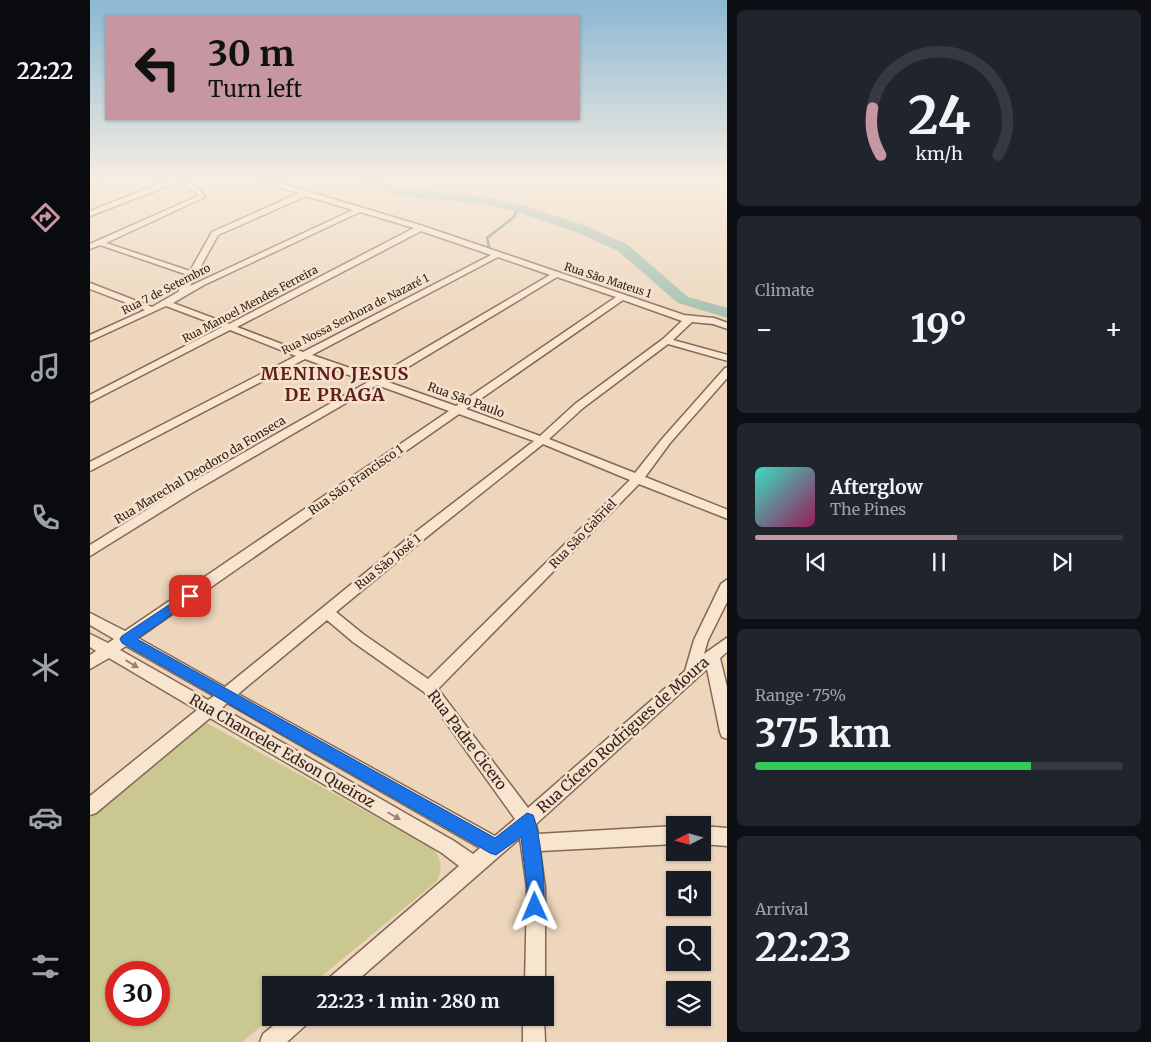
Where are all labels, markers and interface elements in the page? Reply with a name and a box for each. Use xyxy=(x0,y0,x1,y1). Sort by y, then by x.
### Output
text: 30 m xyxy=(208,32,294,76)
icon: left xyxy=(125,35,190,100)
text: 22:22 xyxy=(17,57,73,85)
text: Turn left xyxy=(208,75,302,103)
text: 24 xyxy=(908,83,970,148)
text: km/h xyxy=(915,142,963,165)
icon: directions xyxy=(28,200,63,235)
street label: Rua São Mateus 1 xyxy=(563,259,653,301)
street label: Rua 7 de Setembro xyxy=(119,260,213,317)
street label: Rua Manoel Mendes Ferreira xyxy=(180,262,320,346)
street label: Rua Nossa Senhora de Nazaré 1 xyxy=(279,271,431,357)
text: Climate xyxy=(755,280,814,300)
text: 19° xyxy=(911,305,968,352)
text: − xyxy=(755,311,774,347)
text: + xyxy=(1104,311,1123,347)
icon: music xyxy=(28,350,63,385)
district label: MENINO JESUS DE PRAGA xyxy=(261,362,409,406)
street label: Rua São Paulo xyxy=(426,379,507,420)
street label: Rua Marechal Deodoro da Fonseca xyxy=(111,412,289,527)
street label: Rua São Francisco 1 xyxy=(305,441,406,518)
text: Afterglow xyxy=(830,475,923,499)
street label: Rua São Gabriel xyxy=(546,496,620,571)
text: The Pines xyxy=(830,499,906,519)
icon: phone xyxy=(28,500,63,535)
street label: Rua São José 1 xyxy=(352,530,424,593)
icon: previous xyxy=(802,548,830,576)
icon: pause xyxy=(925,548,953,576)
icon: next xyxy=(1048,548,1076,576)
pin xyxy=(169,575,211,617)
icon: arrive xyxy=(176,582,204,610)
icon: climate xyxy=(28,650,63,685)
street label: Rua Cícero Rodrigues de Moura xyxy=(533,652,713,817)
one-way arrow xyxy=(126,659,139,668)
text: Range · 75% xyxy=(755,685,846,705)
street label: Rua Padre Cicero xyxy=(424,686,511,794)
street label: Rua Chanceler Edson Queiroz xyxy=(186,689,379,812)
text: 375 km xyxy=(755,710,891,757)
icon: car xyxy=(28,800,63,835)
one-way arrow xyxy=(387,811,401,820)
north arrow xyxy=(666,816,711,861)
map controls xyxy=(666,816,711,1026)
button: sound xyxy=(666,871,711,916)
position arrow xyxy=(508,880,560,932)
text: Arrival xyxy=(755,899,808,919)
text: 22:23 xyxy=(755,924,852,971)
button: search xyxy=(666,926,711,971)
icon: filters xyxy=(28,949,63,984)
speed limit sign: 30 xyxy=(105,961,170,1026)
button: layers xyxy=(666,981,711,1026)
text: 22:23 · 1 min · 280 m xyxy=(316,989,500,1013)

